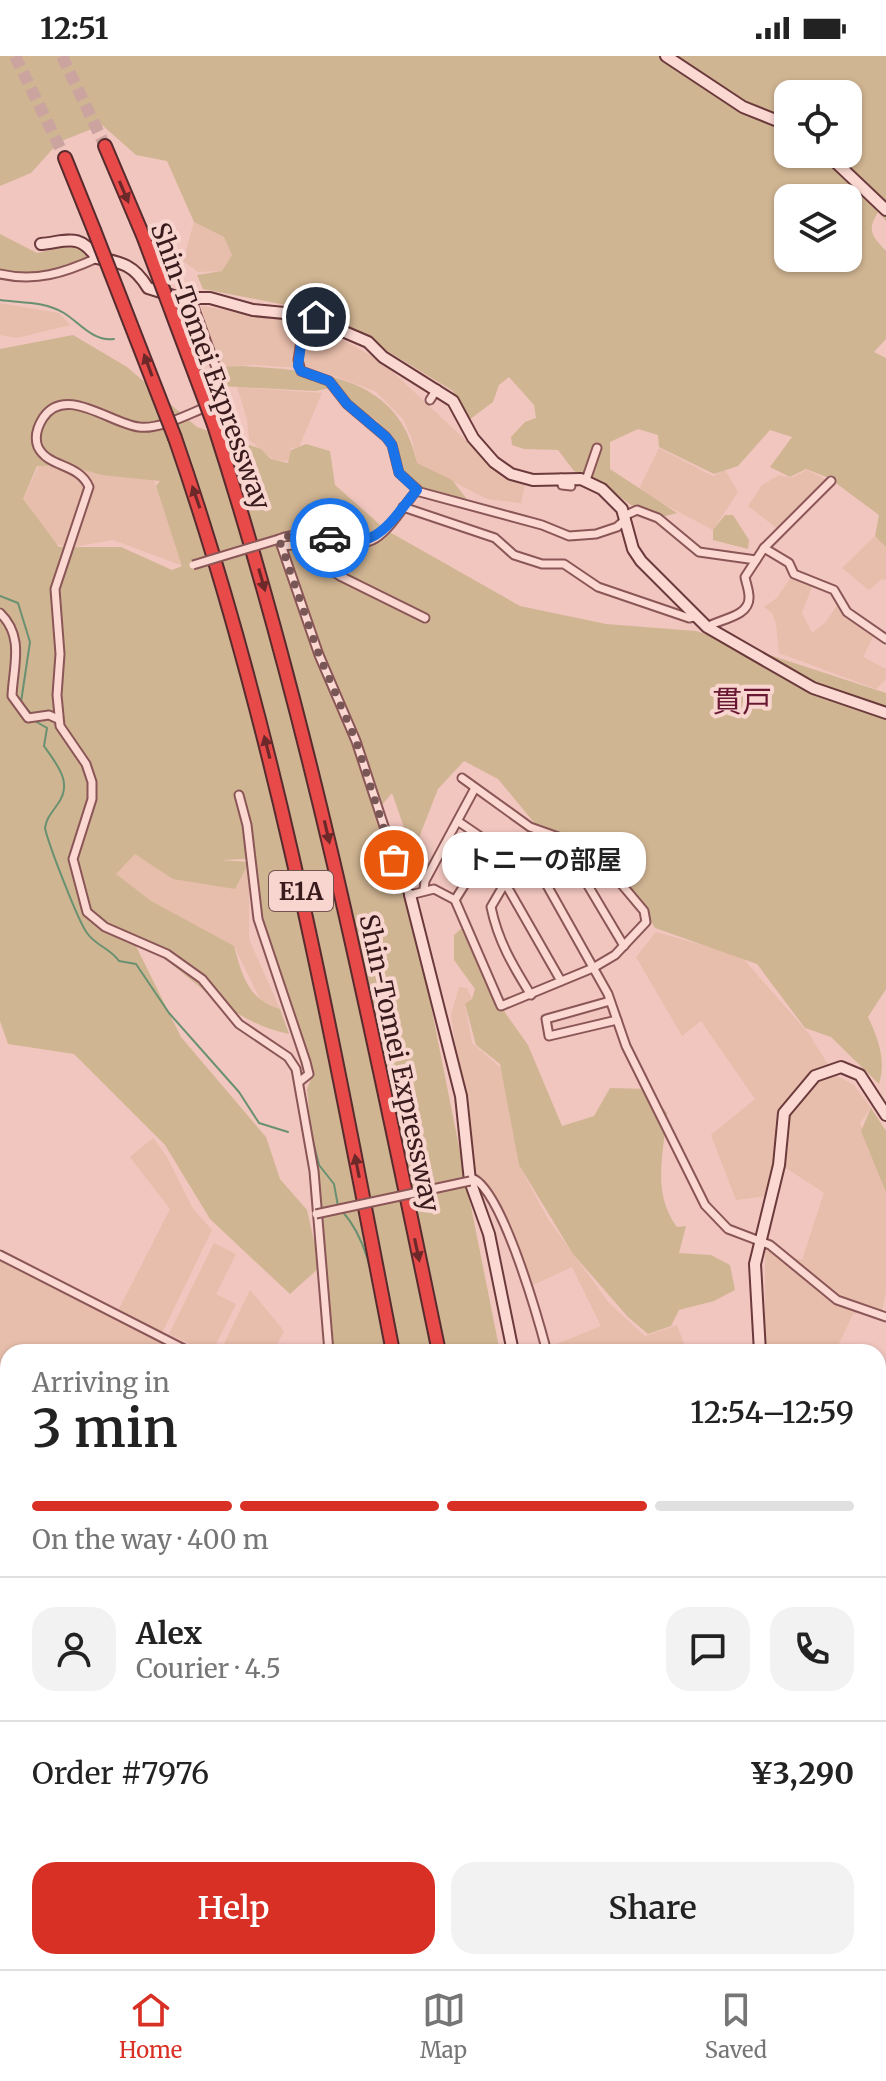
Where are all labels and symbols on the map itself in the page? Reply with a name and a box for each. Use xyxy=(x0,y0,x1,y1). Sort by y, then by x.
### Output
one-way arrow xyxy=(118,180,131,204)
street label: Shin-Tomei Expressway xyxy=(144,218,279,515)
pin xyxy=(282,283,350,351)
one-way arrow xyxy=(142,353,154,377)
one-way arrow xyxy=(189,485,201,509)
courier xyxy=(290,498,370,578)
one-way arrow xyxy=(256,568,269,592)
district label: 貫戸 xyxy=(712,682,772,720)
one-way arrow xyxy=(261,735,273,760)
one-way arrow xyxy=(322,819,334,844)
pin xyxy=(360,826,428,894)
callout: トニーの部屋 xyxy=(442,832,646,888)
road number: E1A xyxy=(269,871,333,911)
street label: Shin-Tomei Expressway xyxy=(352,911,448,1216)
one-way arrow xyxy=(350,1153,362,1178)
one-way arrow xyxy=(412,1238,424,1263)

